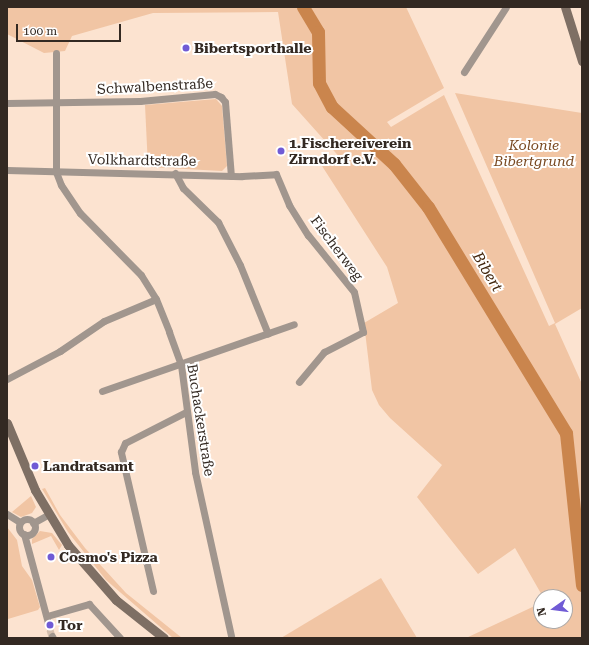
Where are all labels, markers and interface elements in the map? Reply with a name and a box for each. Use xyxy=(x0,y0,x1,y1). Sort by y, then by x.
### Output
scale bar xyxy=(18,16,123,42)
text: 100 m xyxy=(23,24,57,38)
place label: Bibertsporthalle xyxy=(194,40,311,56)
marker: Bibertsporthalle xyxy=(181,43,191,53)
street label: Schwalbenstraße xyxy=(97,75,213,97)
place label: 1.Fischereiverein Zirndorf e.V. xyxy=(289,135,411,168)
park label: Kolonie Bibertgrund xyxy=(494,137,574,170)
marker: 1.Fischereiverein Zirndorf e.V. xyxy=(276,146,286,156)
street label: Volkhardtstraße xyxy=(88,151,196,169)
street label: Fischerweg xyxy=(307,212,367,284)
water label: Bibert xyxy=(468,249,506,295)
street label: Buchackerstraße xyxy=(184,363,218,477)
place label: Landratsamt xyxy=(43,458,134,474)
marker: Landratsamt xyxy=(30,461,40,471)
place label: Cosmo's Pizza xyxy=(59,549,158,565)
marker: Cosmo's Pizza xyxy=(46,552,56,562)
north arrow xyxy=(533,589,573,629)
text: N xyxy=(535,606,549,617)
place label: Tor xyxy=(58,617,83,633)
marker: Tor xyxy=(45,620,55,630)

